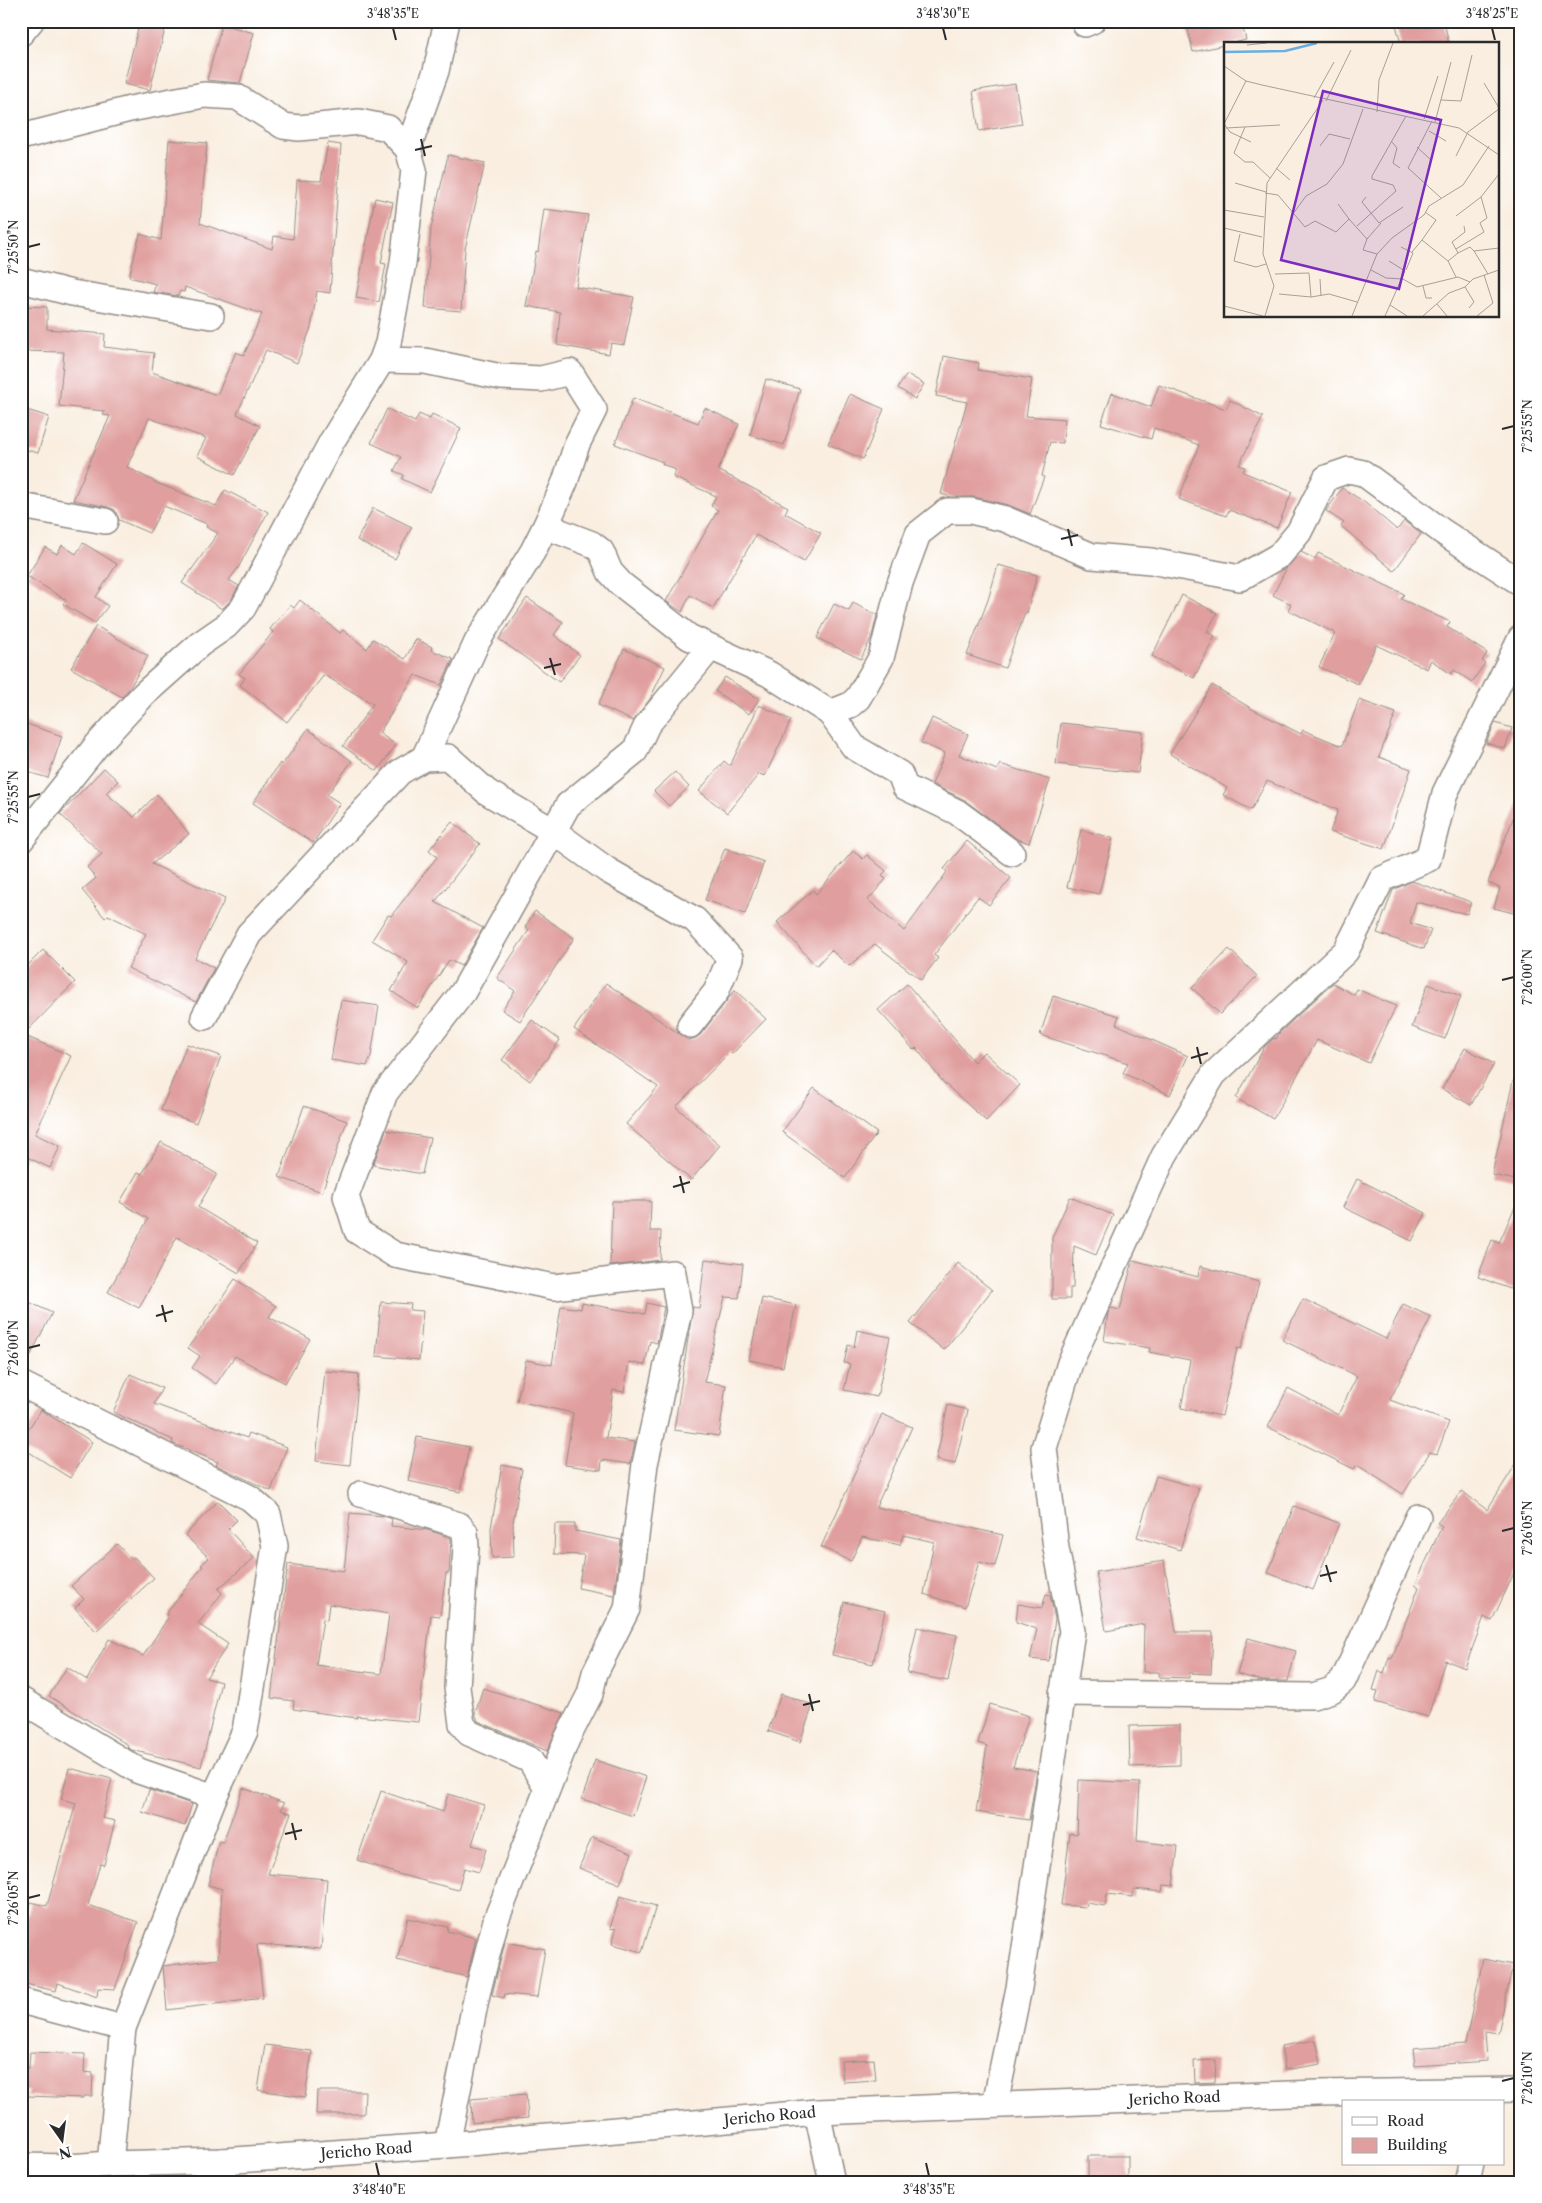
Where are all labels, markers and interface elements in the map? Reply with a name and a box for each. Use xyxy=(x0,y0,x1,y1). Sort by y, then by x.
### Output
text: 3°48'35"E xyxy=(367,6,419,21)
text: 3°48'30"E xyxy=(916,6,970,21)
text: 3°48'25"E xyxy=(1466,6,1518,21)
inset map xyxy=(1224,42,1500,318)
text: 7°25'50"N xyxy=(6,220,21,274)
text: 7°25'55"N xyxy=(1520,399,1535,453)
text: 7°25'55"N xyxy=(6,770,21,824)
text: 7°26'00"N xyxy=(1520,949,1535,1005)
text: 7°26'00"N xyxy=(6,1320,21,1376)
text: 7°26'05"N xyxy=(1520,1501,1535,1555)
text: 7°26'05"N xyxy=(6,1871,21,1925)
text: 7°26'10"N xyxy=(1520,2051,1535,2105)
street label: Jericho Road xyxy=(1126,2087,1221,2109)
legend xyxy=(1342,2100,1504,2166)
street label: Jericho Road xyxy=(721,2102,817,2129)
text: Road xyxy=(1387,2111,1424,2130)
north arrow xyxy=(38,2116,88,2166)
text: Building xyxy=(1387,2135,1447,2154)
street label: Jericho Road xyxy=(318,2137,413,2163)
text: N xyxy=(57,2142,73,2163)
text: 3°48'40"E xyxy=(352,2182,406,2197)
text: 3°48'35"E xyxy=(903,2182,955,2197)

